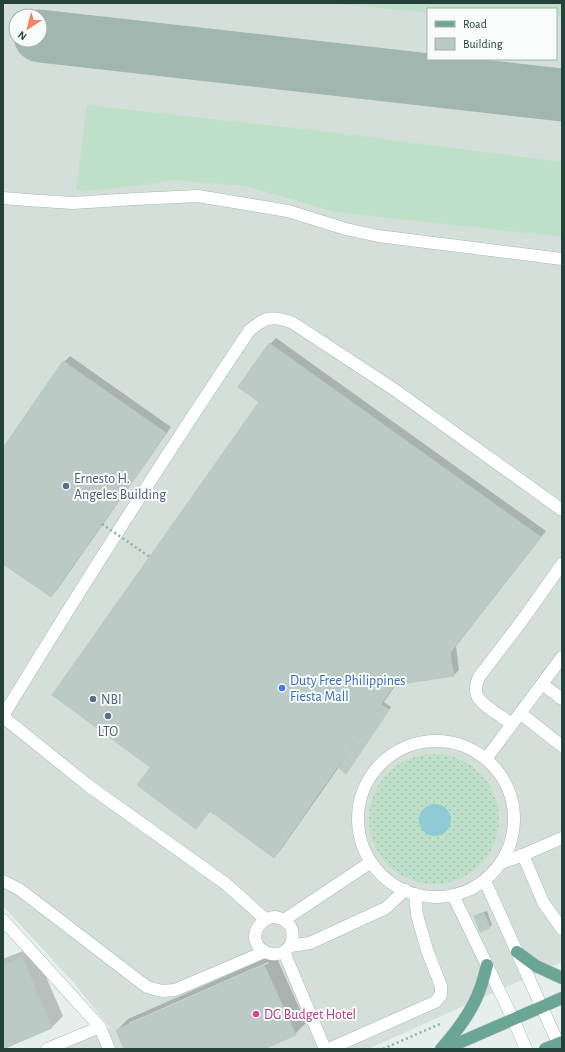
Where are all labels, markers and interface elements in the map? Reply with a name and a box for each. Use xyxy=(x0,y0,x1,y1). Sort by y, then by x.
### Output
north arrow xyxy=(8,8,48,48)
legend xyxy=(427,8,557,60)
text: Road xyxy=(463,18,487,30)
text: N xyxy=(16,29,29,42)
text: Building xyxy=(463,38,503,50)
place label: Ernesto H. Angeles Building xyxy=(74,472,166,502)
marker: Ernesto H. Angeles Building xyxy=(61,481,71,491)
place label: Duty Free Philippines Fiesta Mall xyxy=(290,674,406,704)
marker: Duty Free Philippines Fiesta Mall xyxy=(277,683,287,693)
place label: NBI xyxy=(101,693,122,707)
marker: NBI xyxy=(88,694,98,704)
marker: LTO xyxy=(103,711,113,721)
place label: LTO xyxy=(98,725,118,739)
place label: DG Budget Hotel xyxy=(264,1008,356,1022)
marker: DG Budget Hotel xyxy=(251,1009,261,1019)

